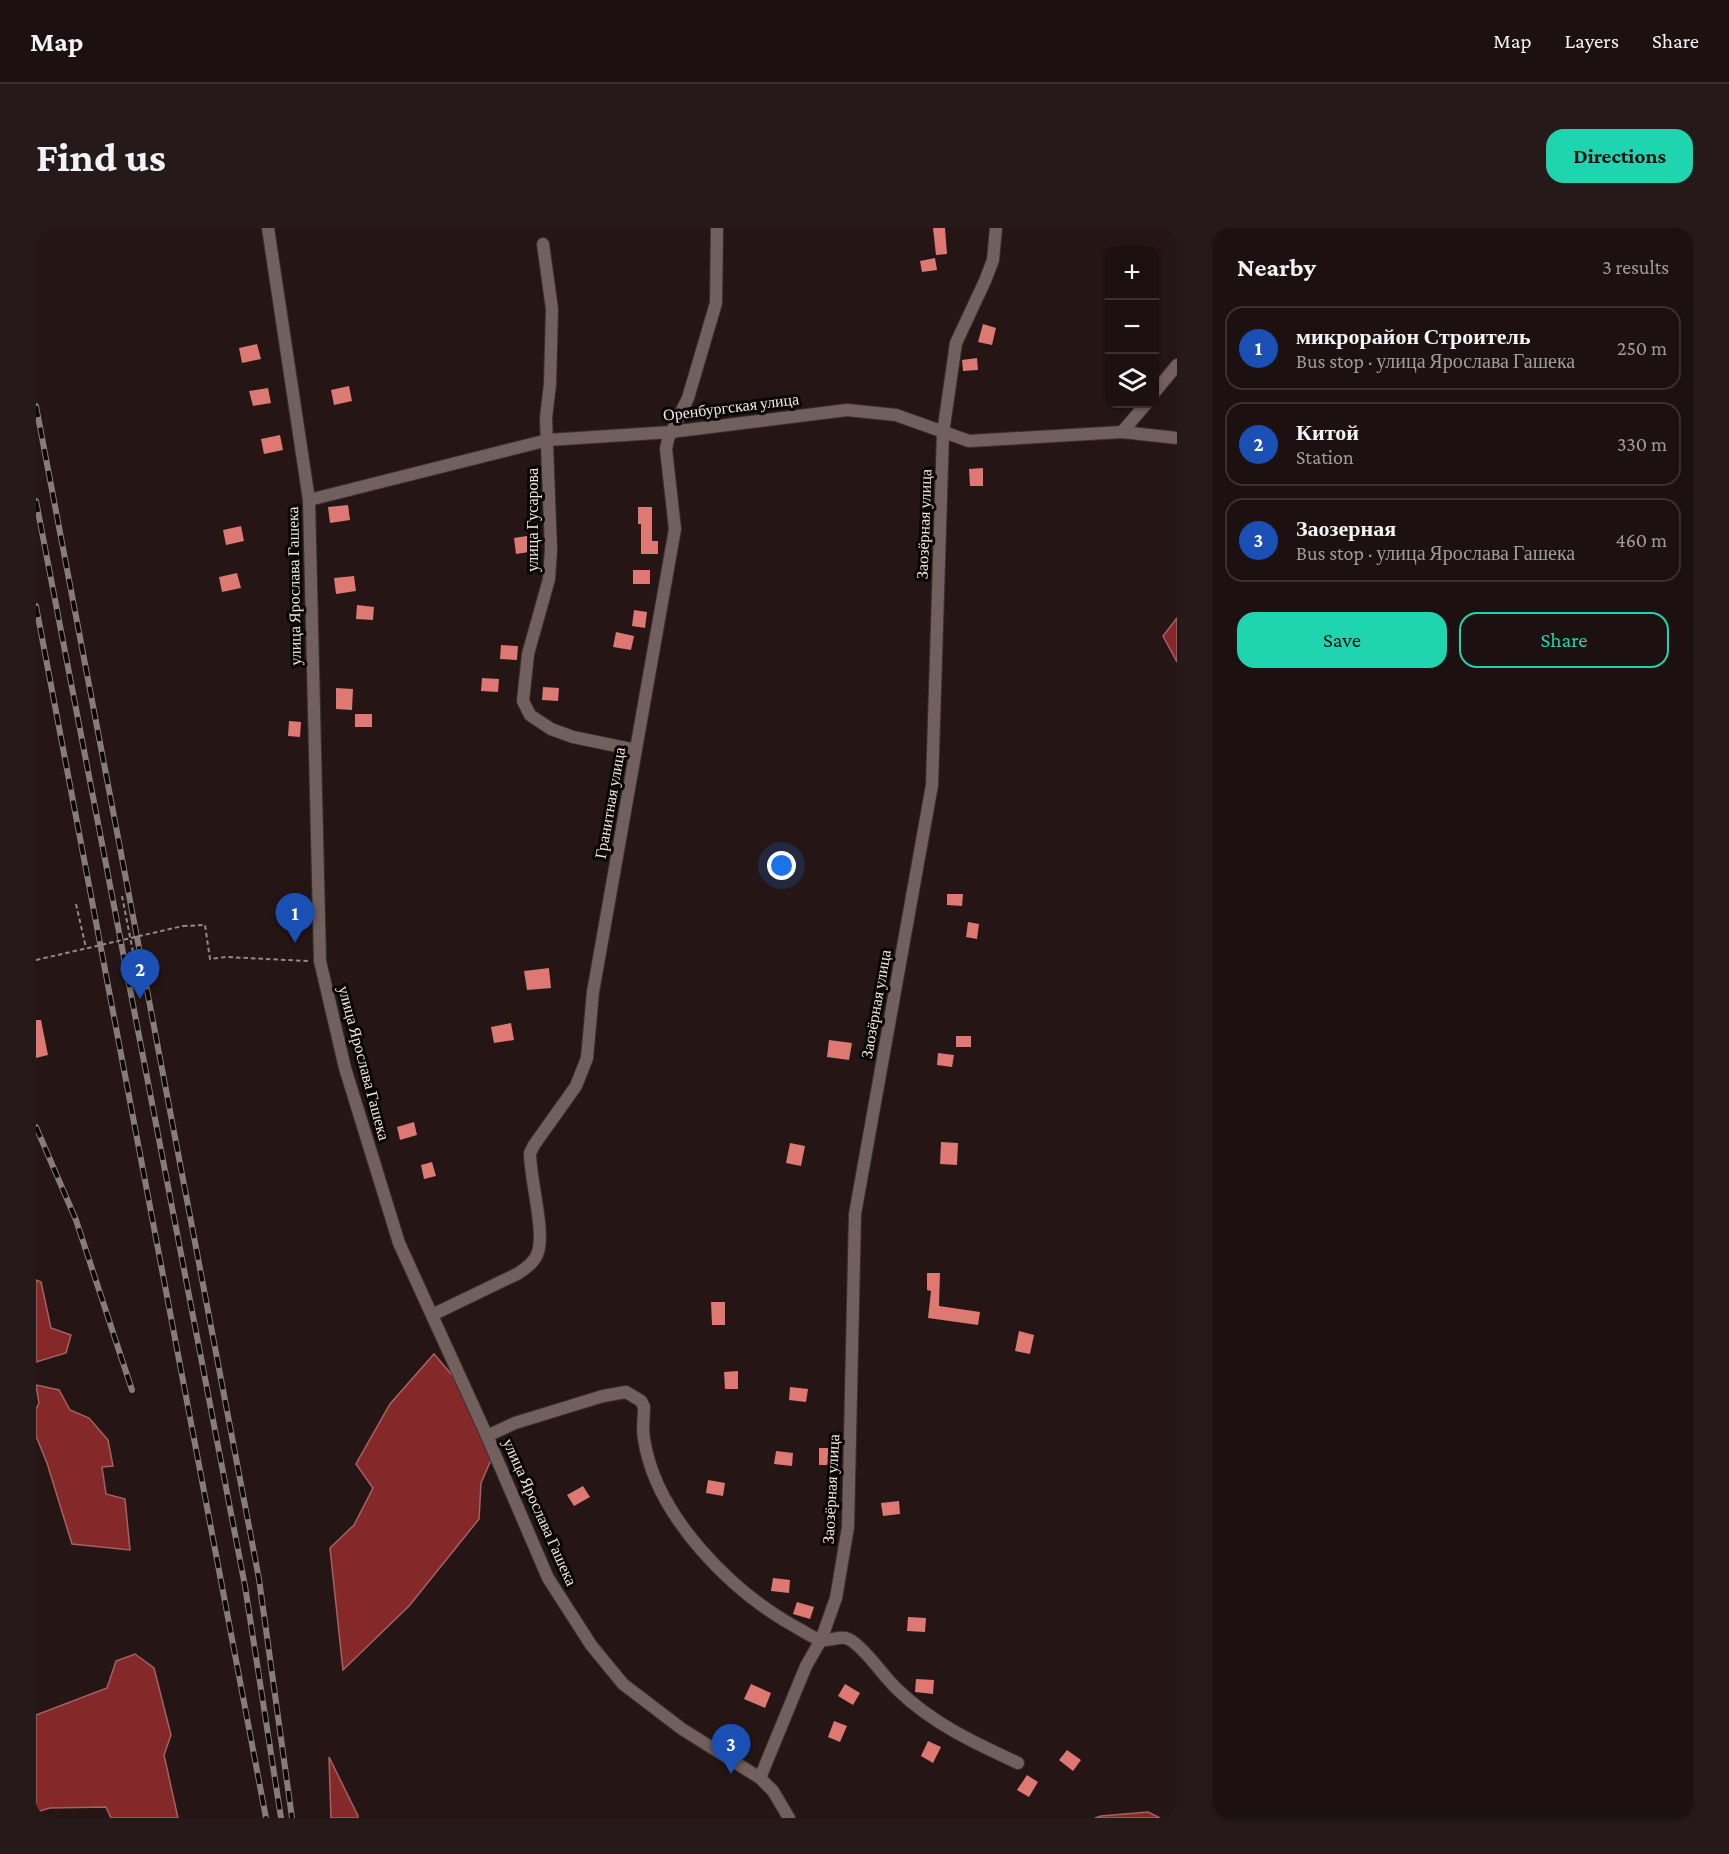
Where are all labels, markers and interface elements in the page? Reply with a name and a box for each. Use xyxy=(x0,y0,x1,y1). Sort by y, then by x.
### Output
text: Map xyxy=(30,26,83,57)
text: Map xyxy=(1493,29,1532,53)
text: Layers xyxy=(1565,29,1619,53)
text: Share xyxy=(1652,29,1699,53)
button: Directions xyxy=(1546,129,1693,183)
text: Find us xyxy=(36,133,166,180)
map controls xyxy=(1105,246,1159,408)
button: + xyxy=(1105,246,1159,300)
text: Nearby xyxy=(1237,253,1316,282)
text: 3 results xyxy=(1602,256,1669,278)
button: − xyxy=(1105,300,1159,354)
text: микрорайон Строитель xyxy=(1296,324,1531,349)
text: 1 xyxy=(1255,337,1262,359)
text: 250 m xyxy=(1617,337,1667,359)
text: Bus stop · улица Ярослава Гашека xyxy=(1296,350,1575,372)
button: layers xyxy=(1105,354,1159,408)
street label: Оренбургская улица xyxy=(662,390,800,425)
text: Китой xyxy=(1296,420,1359,445)
text: 2 xyxy=(1253,433,1264,455)
text: 330 m xyxy=(1617,433,1667,455)
text: Station xyxy=(1296,446,1354,468)
street label: улица Гусарова xyxy=(524,468,542,572)
street label: Заозёрная улица xyxy=(914,469,935,579)
street label: улица Ярослава Гашека xyxy=(284,506,305,666)
text: Заозерная xyxy=(1296,516,1396,541)
text: 3 xyxy=(1254,529,1263,551)
text: 460 m xyxy=(1615,529,1667,551)
text: Bus stop · улица Ярослава Гашека xyxy=(1296,542,1575,564)
button: Save xyxy=(1237,612,1447,668)
button: Share xyxy=(1459,612,1669,668)
street label: Гранитная улица xyxy=(592,746,629,860)
your location xyxy=(767,851,796,880)
pin: 1 xyxy=(276,894,314,943)
street label: Заозёрная улица xyxy=(858,948,895,1060)
pin: 2 xyxy=(120,950,160,999)
street label: улица Ярослава Гашека xyxy=(334,984,393,1142)
street label: Заозёрная улица xyxy=(820,1434,843,1544)
street label: улица Ярослава Гашека xyxy=(499,1436,580,1589)
pin: 3 xyxy=(712,1724,750,1774)

